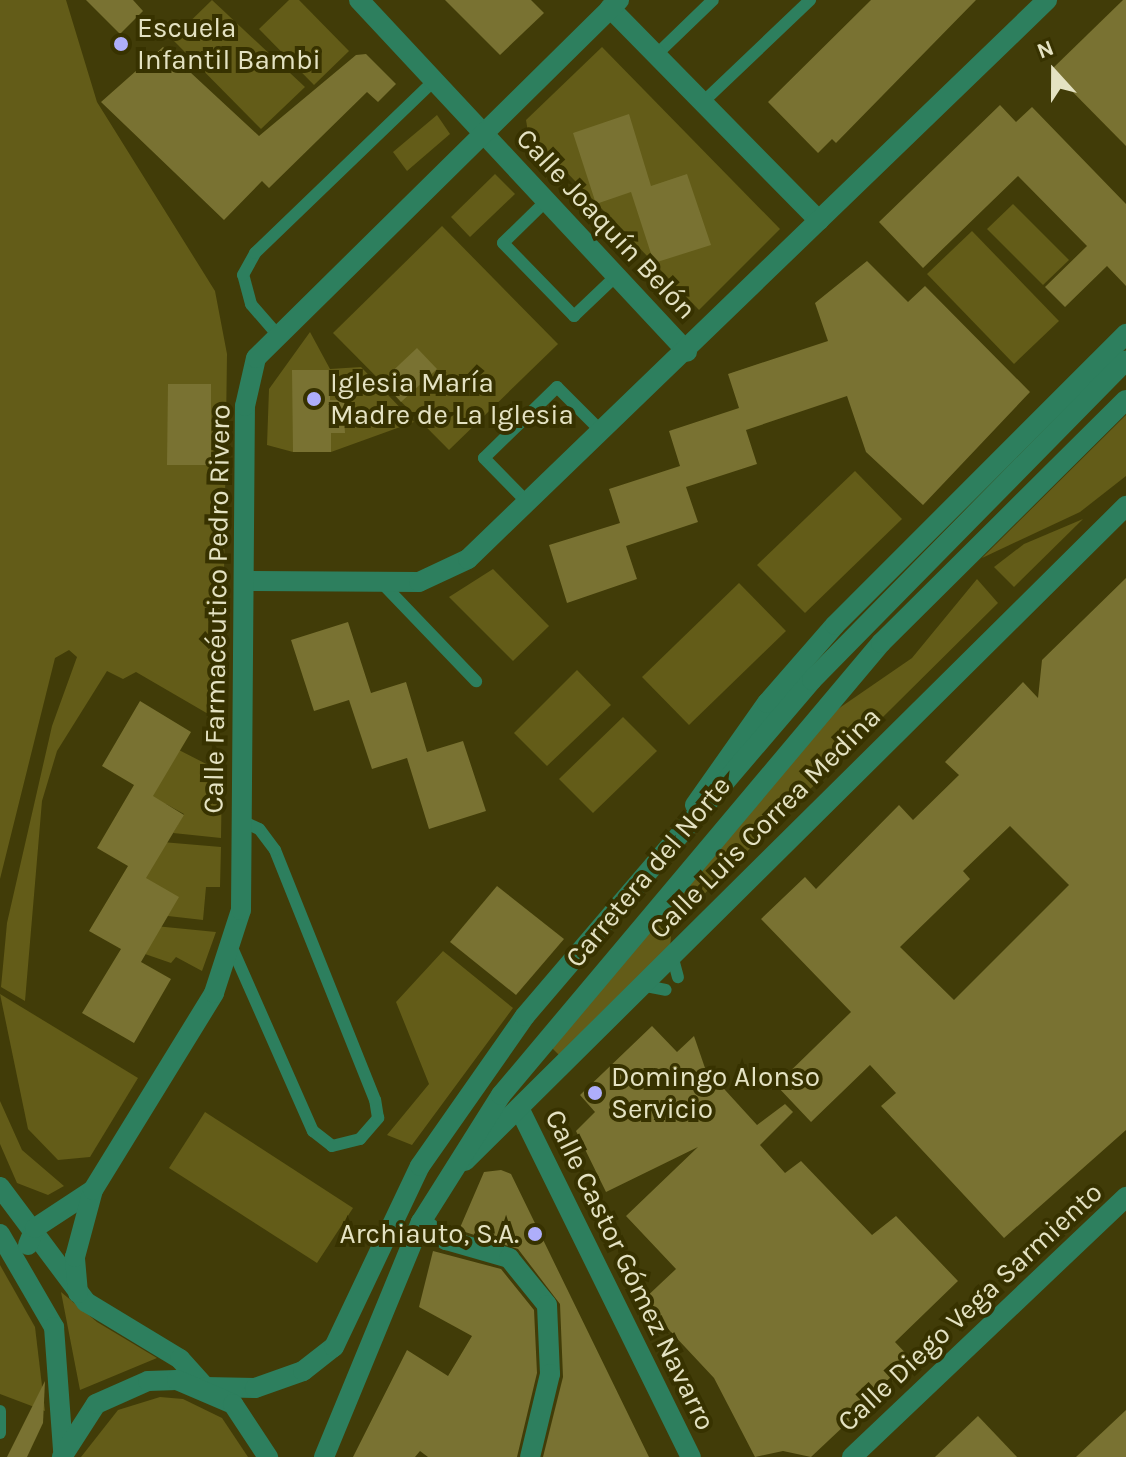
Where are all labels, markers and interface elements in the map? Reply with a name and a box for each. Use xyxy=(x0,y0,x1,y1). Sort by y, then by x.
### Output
place label: Escuela Infantil Bambi xyxy=(137,11,321,77)
north arrow xyxy=(1014,32,1094,112)
marker: Escuela Infantil Bambi xyxy=(112,35,130,53)
text: N xyxy=(1033,35,1057,65)
street label: Calle Joaquín Belón xyxy=(509,122,703,326)
place label: Iglesia María Madre de La Iglesia xyxy=(330,366,574,432)
marker: Iglesia María Madre de La Iglesia xyxy=(305,390,323,408)
street label: Calle Farmacéutico Pedro Rivero xyxy=(197,404,237,814)
street label: Calle Luis Correa Medina xyxy=(642,700,888,946)
street label: Carretera del Norte xyxy=(558,770,738,974)
place label: Domingo Alonso Servicio xyxy=(611,1060,820,1126)
marker: Domingo Alonso Servicio xyxy=(586,1084,604,1102)
street label: Calle Castor Gómez Navarro xyxy=(538,1104,722,1436)
street label: Calle Diego Vega Sarmiento xyxy=(831,1176,1109,1438)
place label: Archiauto, S.A. xyxy=(339,1217,519,1251)
marker: Archiauto, S.A. xyxy=(526,1225,544,1243)

